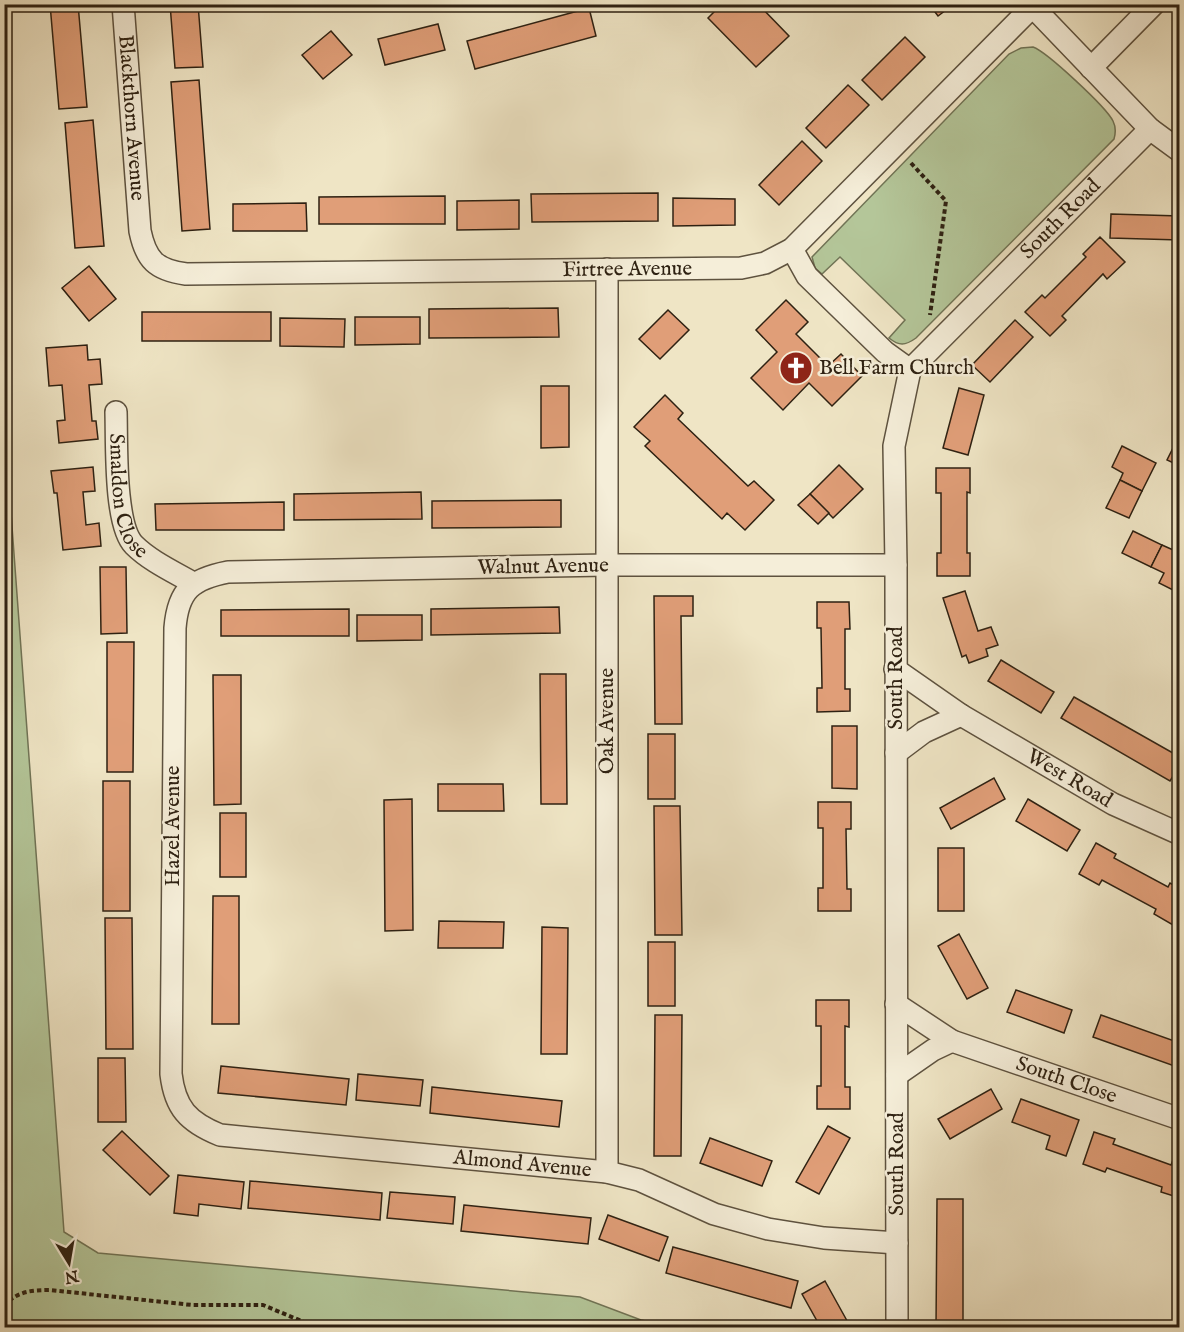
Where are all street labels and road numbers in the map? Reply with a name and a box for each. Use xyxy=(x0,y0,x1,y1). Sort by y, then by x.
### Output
street label: Blackthorn Avenue xyxy=(112,34,151,202)
street label: South Road xyxy=(1014,172,1107,265)
street label: Firtree Avenue xyxy=(562,255,693,283)
street label: Smaldon Close xyxy=(103,433,154,565)
street label: Walnut Avenue xyxy=(477,552,609,582)
street label: South Road xyxy=(883,626,910,730)
street label: Oak Avenue xyxy=(594,667,621,774)
street label: West Road xyxy=(1021,743,1118,815)
street label: Hazel Avenue xyxy=(160,765,187,886)
street label: South Close xyxy=(1012,1050,1121,1110)
street label: South Road xyxy=(884,1112,911,1216)
street label: Almond Avenue xyxy=(451,1144,593,1184)

